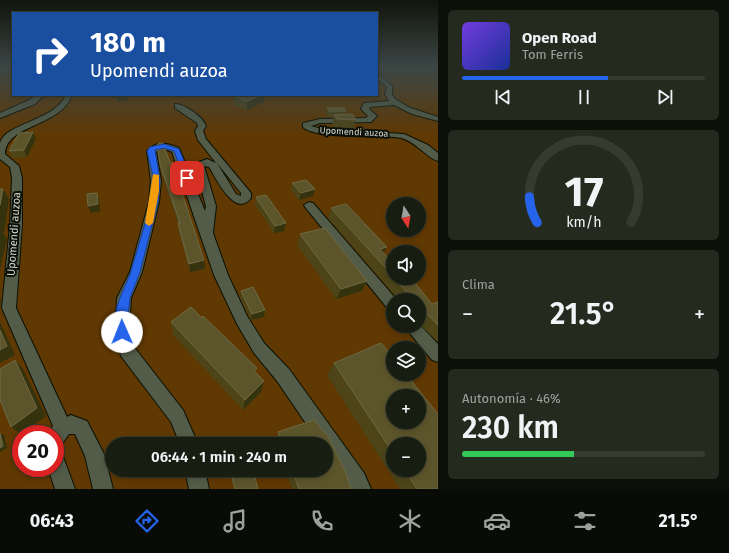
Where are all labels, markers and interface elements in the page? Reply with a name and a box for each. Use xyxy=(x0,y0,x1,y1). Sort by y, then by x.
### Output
text: 180 m xyxy=(90,26,166,59)
icon: right xyxy=(24,28,76,80)
text: Open Road xyxy=(522,29,597,47)
text: Tom Ferris xyxy=(522,47,583,62)
text: Upomendi auzoa xyxy=(90,60,228,82)
icon: previous xyxy=(492,86,514,108)
icon: pause xyxy=(573,86,595,108)
icon: next xyxy=(654,86,676,108)
street label: Upomendi auzoa xyxy=(319,125,389,139)
pin xyxy=(170,161,204,195)
text: 17 xyxy=(564,166,603,216)
icon: arrive xyxy=(176,167,198,189)
street label: Upomendi auzoa xyxy=(5,192,23,276)
north arrow xyxy=(386,197,426,237)
map controls xyxy=(386,197,426,477)
text: km/h xyxy=(566,213,601,230)
button: sound xyxy=(386,245,426,285)
text: Clima xyxy=(462,277,495,292)
button: search xyxy=(386,293,426,333)
text: 21.5° xyxy=(550,296,617,332)
text: − xyxy=(462,301,473,328)
text: + xyxy=(694,301,705,328)
position arrow xyxy=(101,311,143,353)
button: layers xyxy=(386,341,426,381)
button: + xyxy=(386,389,426,429)
text: Autonomía · 46% xyxy=(462,391,561,406)
text: 230 km xyxy=(462,410,559,446)
speed limit sign: 20 xyxy=(12,425,64,477)
button: − xyxy=(386,437,426,477)
text: 06:44 · 1 min · 240 m xyxy=(151,448,287,466)
icon: directions xyxy=(133,507,161,535)
icon: music xyxy=(221,507,249,535)
icon: phone xyxy=(308,507,336,535)
icon: climate xyxy=(396,507,424,535)
icon: car xyxy=(483,507,511,535)
icon: filters xyxy=(571,507,599,535)
text: 06:43 xyxy=(30,510,74,532)
text: 21.5° xyxy=(659,510,699,532)

